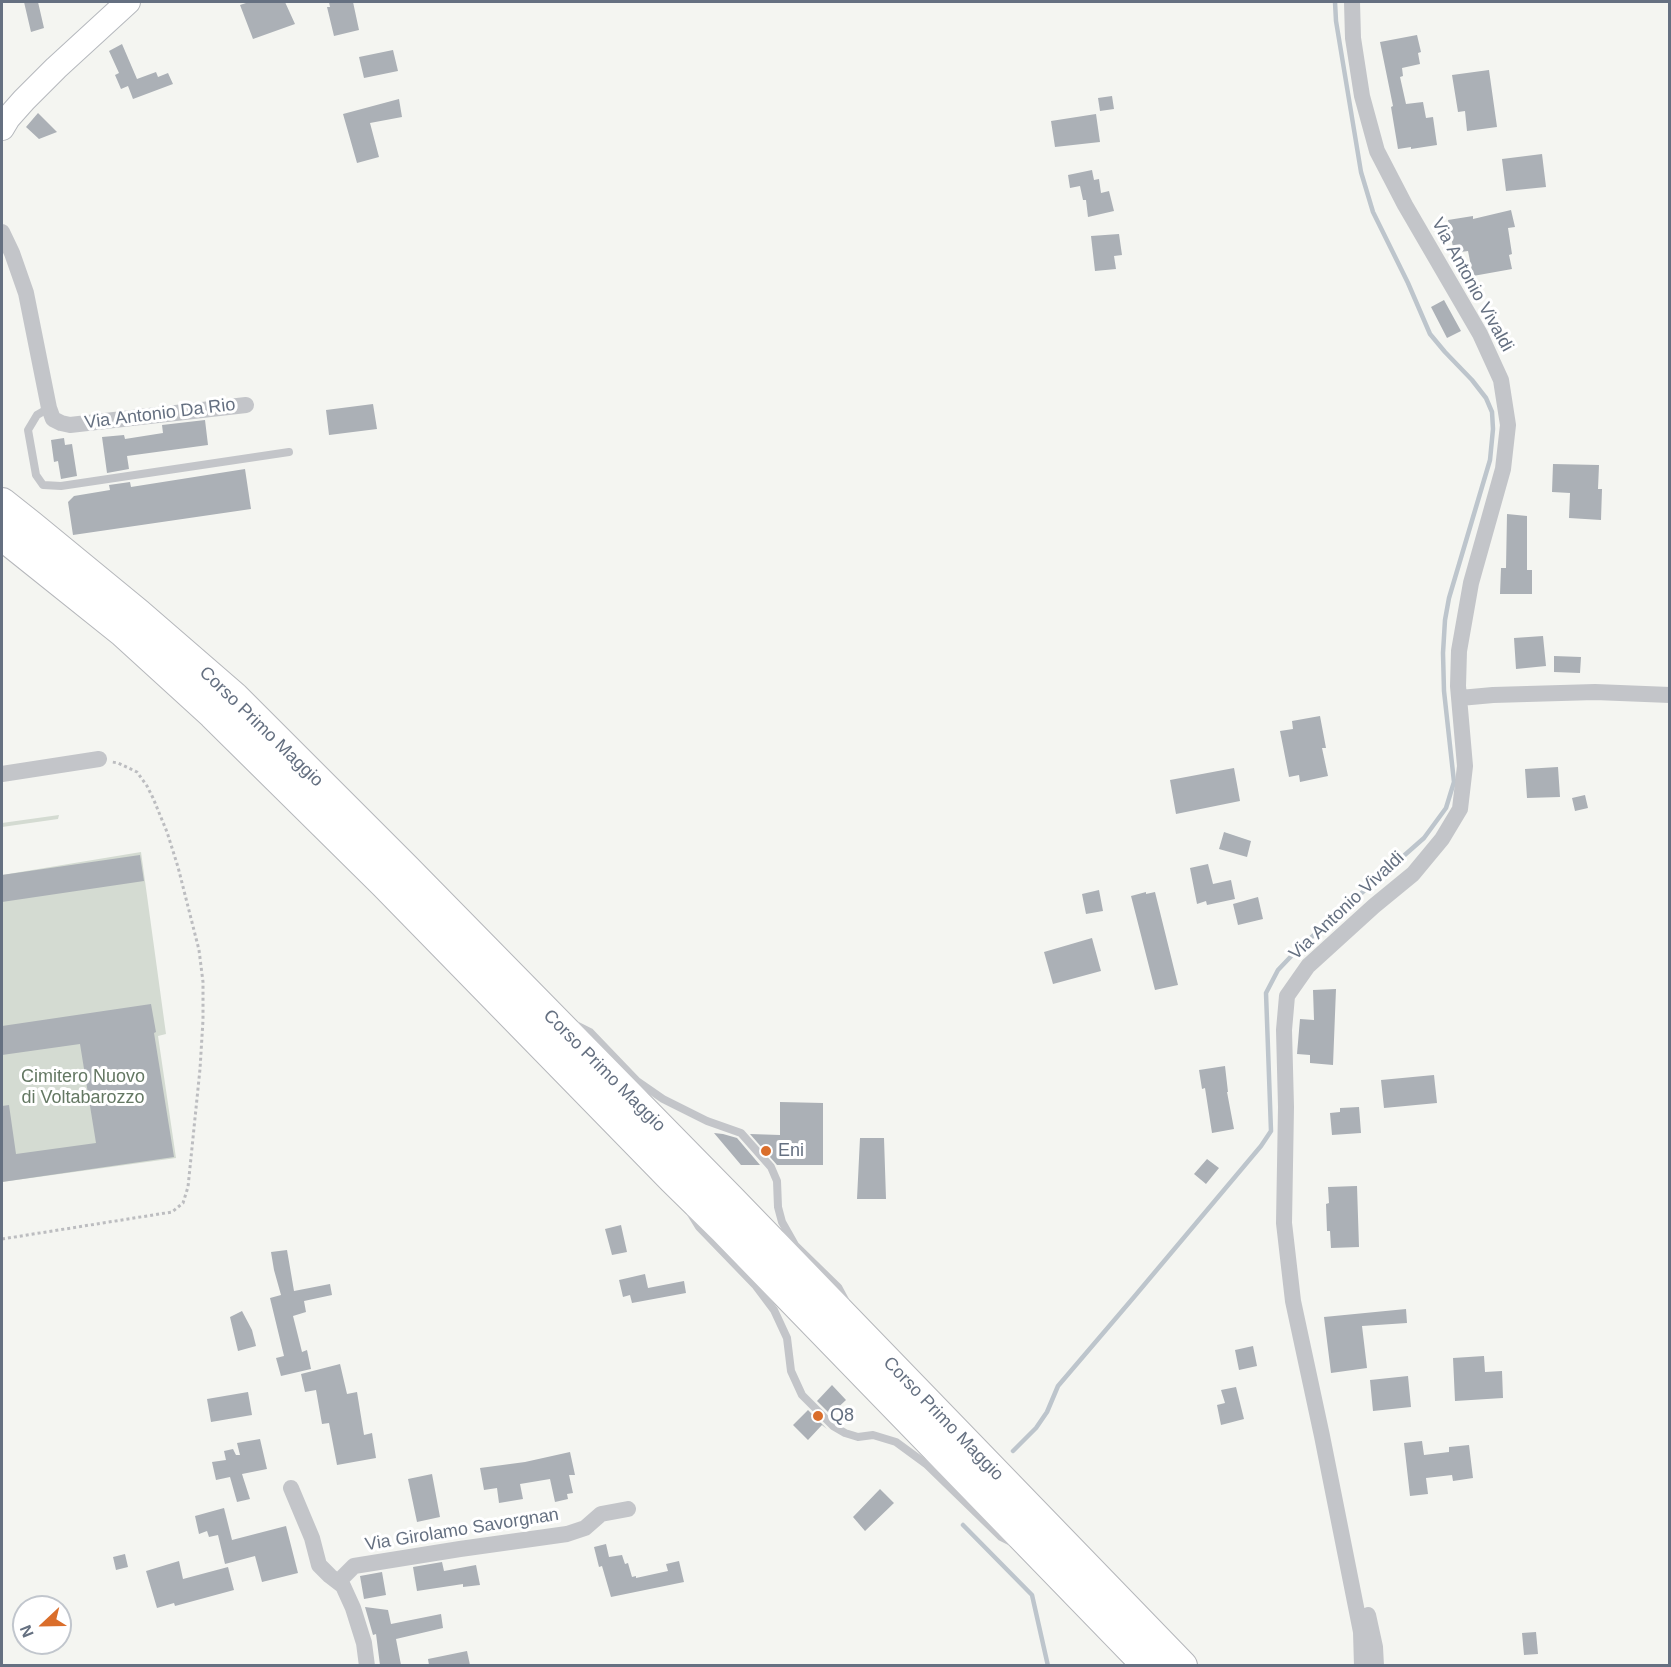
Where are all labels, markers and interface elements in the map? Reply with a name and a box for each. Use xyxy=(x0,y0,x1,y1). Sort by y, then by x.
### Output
street label: Via Antonio Vivaldi xyxy=(1426,214,1518,356)
street label: Via Antonio Da Rio xyxy=(83,394,237,434)
street label: Corso Primo Maggio xyxy=(194,662,328,792)
street label: Via Antonio Vivaldi xyxy=(1285,847,1409,965)
street label: Corso Primo Maggio xyxy=(538,1005,670,1137)
park label: Cimitero Nuovo di Voltabarozzo xyxy=(21,1066,145,1108)
place label: Eni xyxy=(778,1140,804,1162)
marker: Eni xyxy=(759,1144,773,1158)
street label: Corso Primo Maggio xyxy=(878,1352,1008,1486)
place label: Q8 xyxy=(830,1405,854,1427)
marker: Q8 xyxy=(811,1409,825,1423)
street label: Via Girolamo Savorgnan xyxy=(364,1504,560,1556)
north arrow xyxy=(12,1595,72,1655)
text: N xyxy=(17,1623,37,1640)

